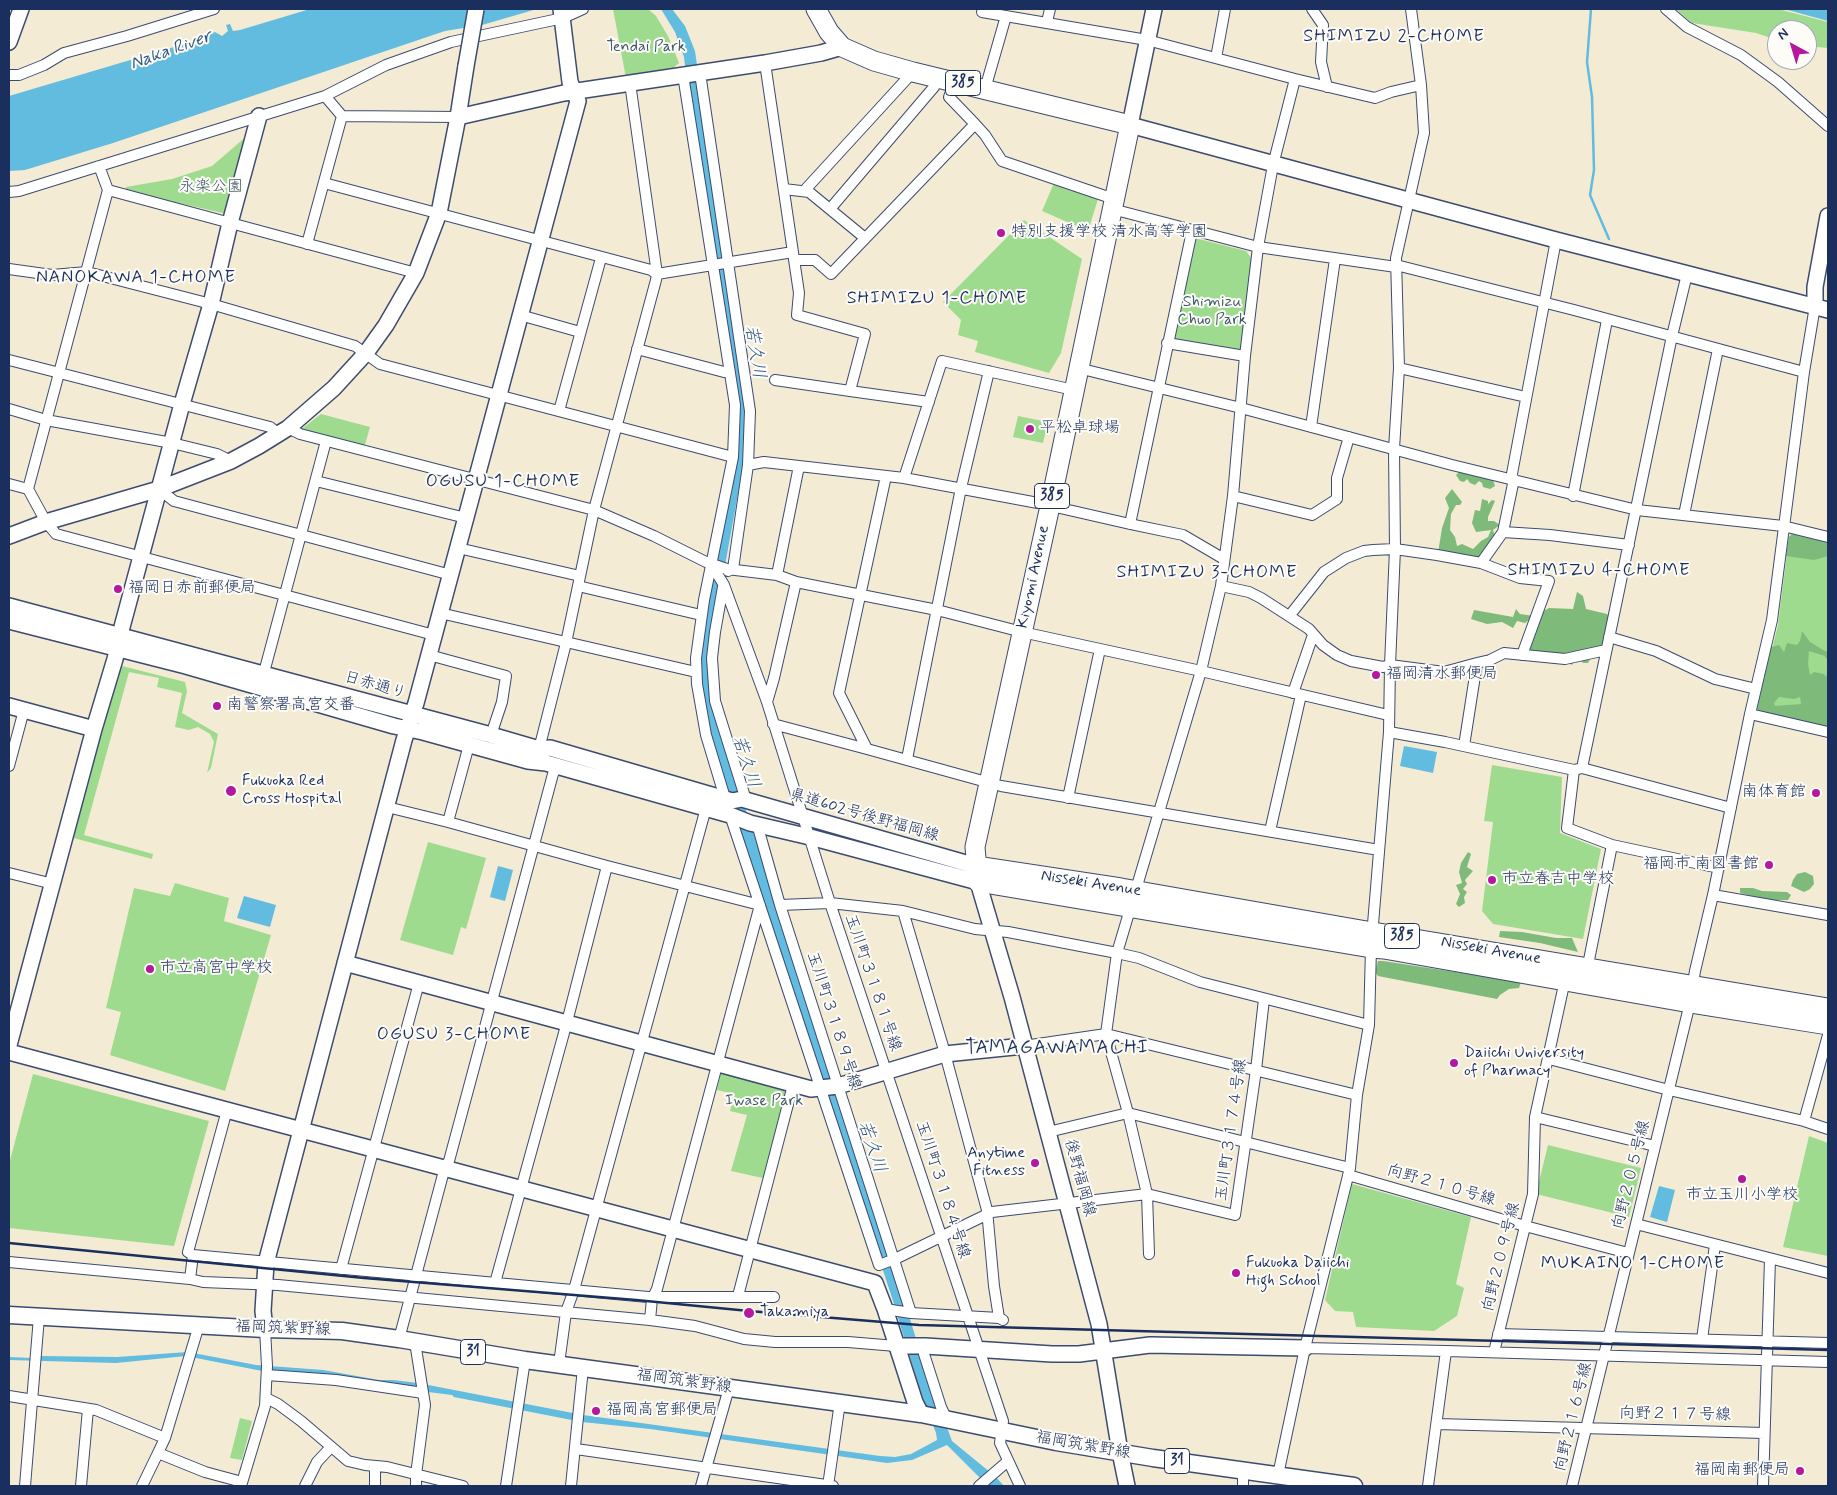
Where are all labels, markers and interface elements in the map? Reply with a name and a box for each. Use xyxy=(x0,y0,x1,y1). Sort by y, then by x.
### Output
north arrow xyxy=(1767,20,1817,70)
text: N xyxy=(1774,24,1792,44)
water label: Naka River xyxy=(127,26,215,76)
district label: SHIMIZU 2-CHOME xyxy=(1303,26,1485,48)
park label: Tendai Park xyxy=(606,38,686,58)
road number: 385 xyxy=(946,70,980,96)
park label: 永楽公園 xyxy=(179,178,243,198)
place label: 特別支援学校 清水高等学園 xyxy=(1011,223,1207,243)
marker: 特別支援学校 清水高等学園 xyxy=(995,227,1007,239)
district label: NANOKAWA 1-CHOME xyxy=(35,267,237,289)
district label: SHIMIZU 1-CHOME xyxy=(846,288,1028,310)
park label: Shimizu Chuo Park xyxy=(1177,293,1247,331)
water label: 若久川 xyxy=(739,324,769,380)
place label: 平松卓球場 xyxy=(1040,419,1120,439)
marker: 平松卓球場 xyxy=(1024,423,1036,435)
district label: OGUSU 1-CHOME xyxy=(425,471,581,493)
road number: 385 xyxy=(1034,484,1070,508)
street label: Kiyomi Avenue xyxy=(1014,524,1054,630)
district label: SHIMIZU 4-CHOME xyxy=(1507,560,1691,582)
district label: SHIMIZU 3-CHOME xyxy=(1116,562,1298,584)
place label: 福岡日赤前郵便局 xyxy=(128,579,256,599)
marker: 福岡日赤前郵便局 xyxy=(112,583,124,595)
place label: 福岡清水郵便局 xyxy=(1386,665,1498,685)
street label: 日赤通り xyxy=(342,668,408,704)
marker: 福岡清水郵便局 xyxy=(1370,669,1382,681)
place label: 南警察署高宮交番 xyxy=(227,696,355,716)
marker: 南警察署高宮交番 xyxy=(211,700,223,712)
water label: 若久川 xyxy=(726,733,764,791)
place label: Fukuoka Red Cross Hospital xyxy=(242,772,342,810)
place label: 南体育館 xyxy=(1742,783,1806,803)
marker: Fukuoka Red Cross Hospital xyxy=(224,784,238,798)
street label: 県道602号後野福岡線 xyxy=(787,785,941,847)
marker: 南体育館 xyxy=(1810,787,1822,799)
place label: 福岡市 南図書館 xyxy=(1643,855,1759,875)
marker: 福岡市 南図書館 xyxy=(1763,859,1775,871)
street label: Nisseki Avenue xyxy=(1040,867,1142,901)
place label: 市立春吉中学校 xyxy=(1502,870,1614,890)
marker: 市立春吉中学校 xyxy=(1486,874,1498,886)
street label: 玉川町３１８１号線 xyxy=(839,912,905,1054)
road number: 385 xyxy=(1384,924,1420,948)
street label: Nisseki Avenue xyxy=(1440,933,1542,969)
street label: 玉川町３１８９号線 xyxy=(802,950,864,1092)
place label: 市立高宮中学校 xyxy=(160,959,272,979)
marker: 市立高宮中学校 xyxy=(144,963,156,975)
district label: OGUSU 3-CHOME xyxy=(376,1024,532,1046)
district label: TAMAGAWAMACHI xyxy=(966,1038,1148,1060)
place label: Daiichi University of Pharmacy xyxy=(1464,1044,1584,1082)
street label: 玉川町３１７４号線 xyxy=(1212,1057,1252,1203)
marker: Daiichi University of Pharmacy xyxy=(1448,1057,1460,1069)
park label: Iwase Park xyxy=(725,1092,803,1112)
water label: 若久川 xyxy=(852,1118,890,1176)
street label: 向野２０５号線 xyxy=(1609,1118,1655,1232)
street label: 玉川町３１８４号線 xyxy=(911,1119,973,1261)
street label: 後野福岡線 xyxy=(1059,1137,1099,1219)
place label: Anytime Fitness xyxy=(967,1144,1025,1182)
marker: Anytime Fitness xyxy=(1029,1157,1041,1169)
street label: 向野２１０号線 xyxy=(1385,1161,1497,1211)
marker: 市立玉川小学校 xyxy=(1736,1173,1748,1185)
place label: 市立玉川小学校 xyxy=(1686,1186,1798,1206)
street label: 向野２０９号線 xyxy=(1479,1200,1525,1314)
district label: MUKAINO 1-CHOME xyxy=(1542,1253,1724,1275)
place label: Fukuoka Daiichi High School xyxy=(1246,1254,1349,1292)
marker: Fukuoka Daiichi High School xyxy=(1230,1267,1242,1279)
place label: Takamiya xyxy=(760,1303,829,1323)
marker: Takamiya xyxy=(742,1306,756,1320)
street label: 福岡筑紫野線 xyxy=(235,1318,331,1340)
road number: 31 xyxy=(460,1340,486,1364)
street label: 向野２１６号線 xyxy=(1551,1360,1597,1474)
street label: 福岡筑紫野線 xyxy=(635,1366,733,1398)
place label: 福岡高宮郵便局 xyxy=(606,1401,718,1421)
street label: 向野２１７号線 xyxy=(1619,1404,1731,1426)
marker: 福岡高宮郵便局 xyxy=(590,1405,602,1417)
street label: 福岡筑紫野線 xyxy=(1034,1428,1132,1464)
road number: 31 xyxy=(1164,1448,1190,1474)
place label: 福岡南郵便局 xyxy=(1694,1461,1790,1481)
marker: 福岡南郵便局 xyxy=(1794,1465,1806,1477)

